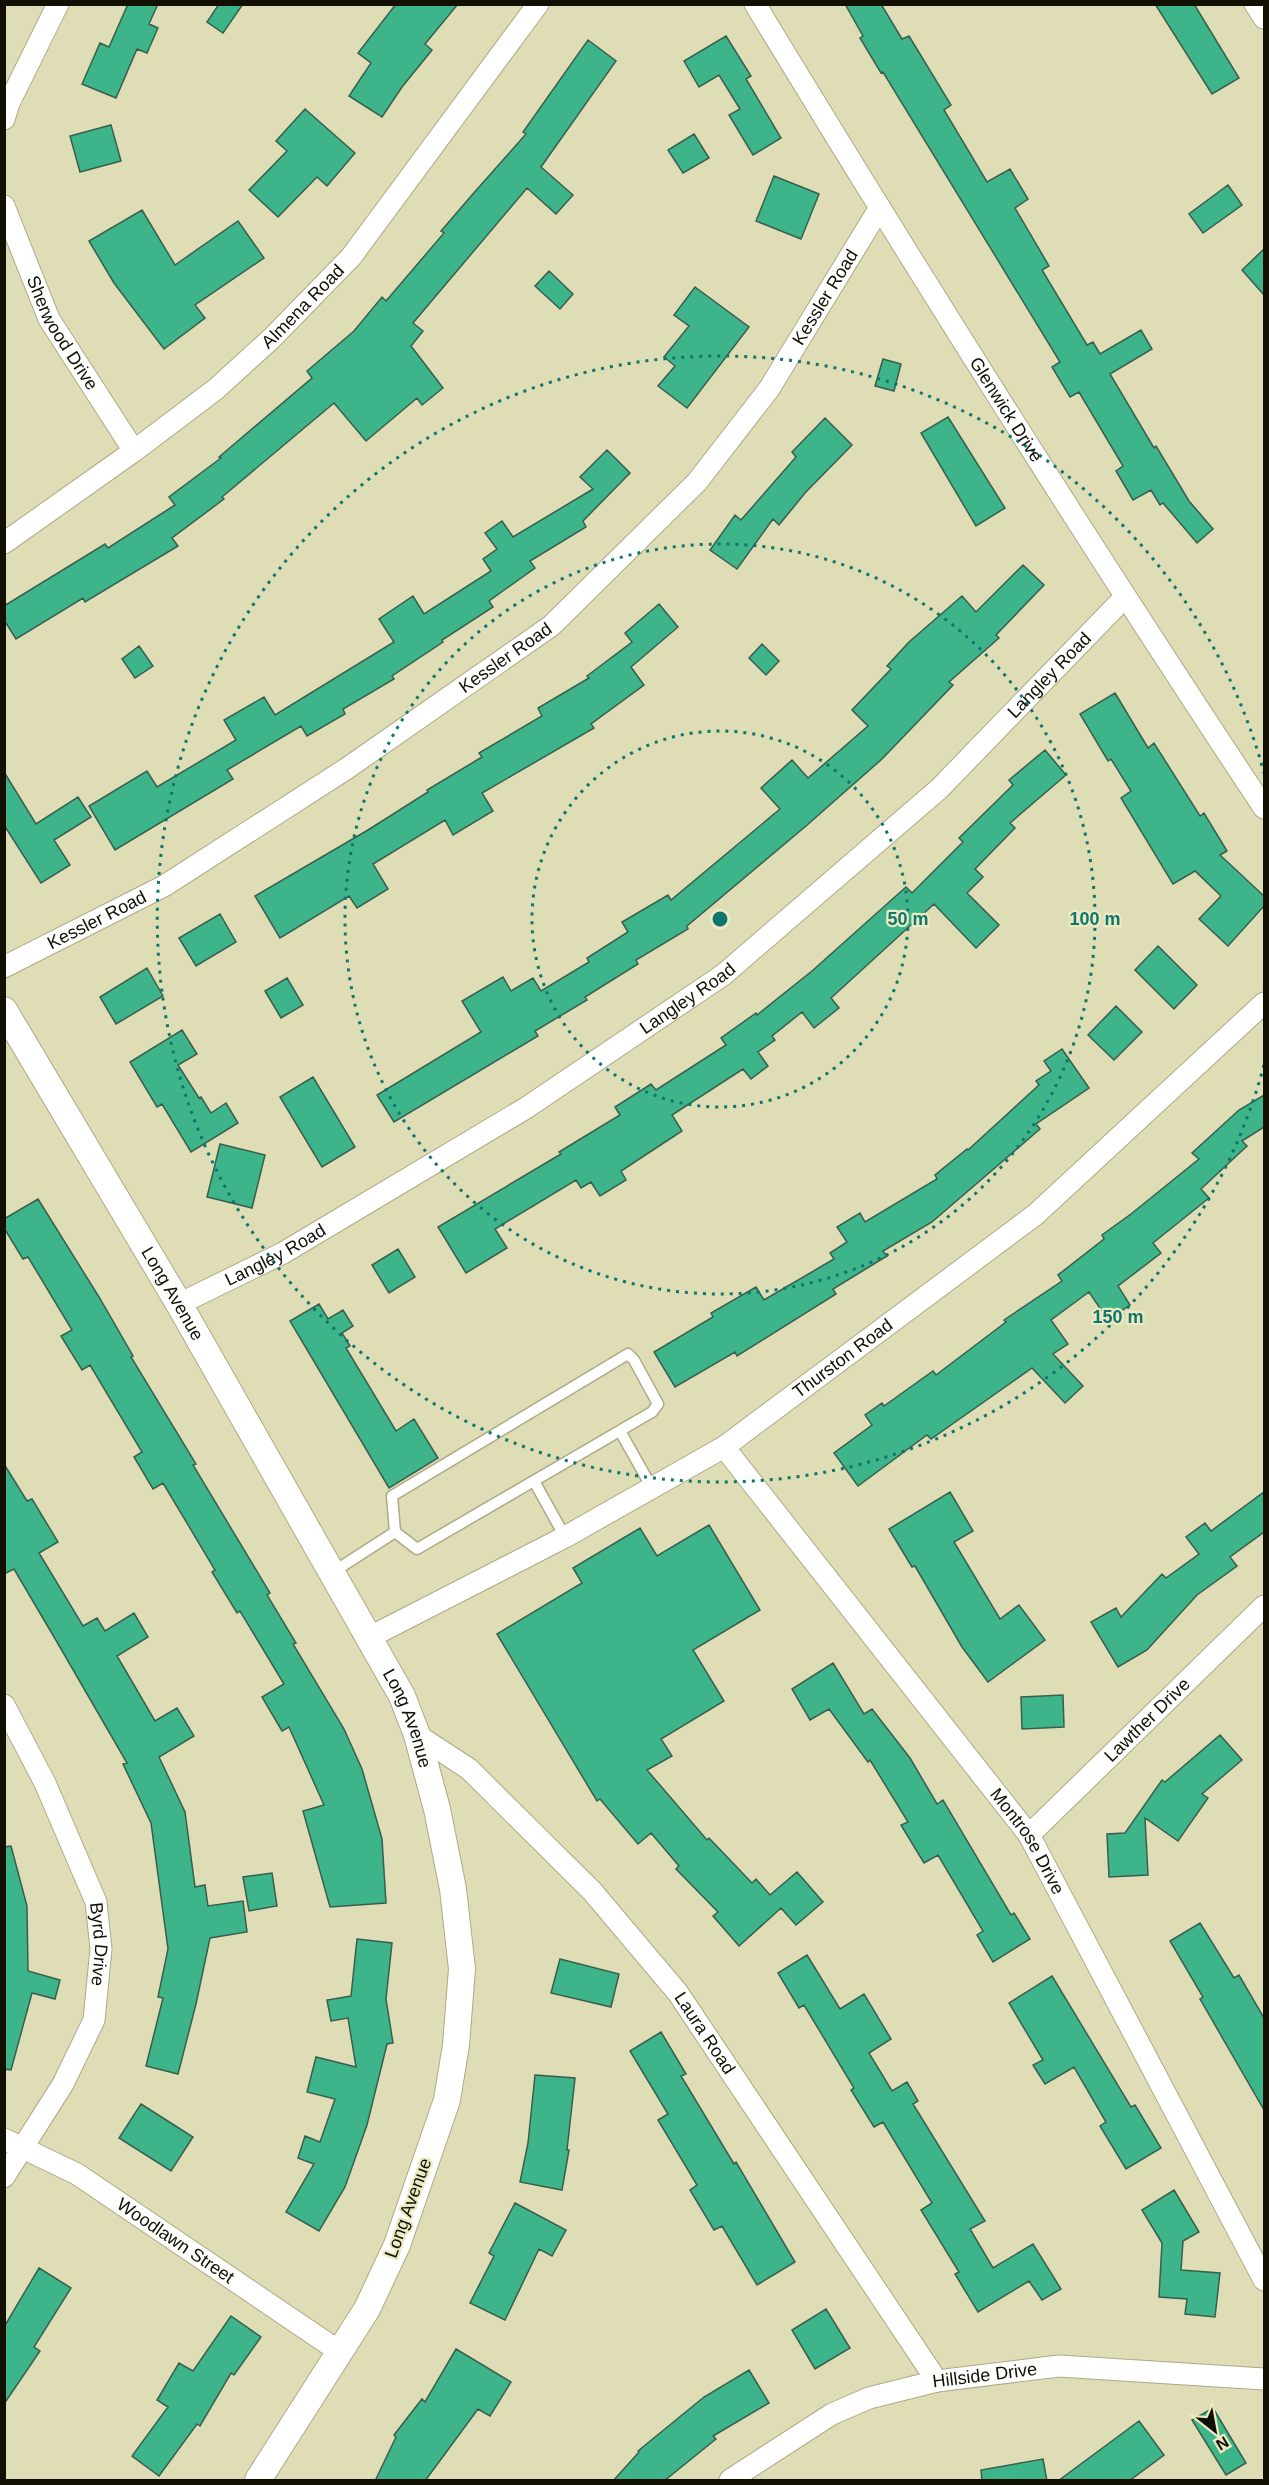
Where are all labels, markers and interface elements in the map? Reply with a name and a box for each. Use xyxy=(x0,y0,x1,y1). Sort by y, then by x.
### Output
street label: Kessler Road xyxy=(788,246,862,348)
street label: Almena Road xyxy=(258,260,348,352)
street label: Sherwood Drive xyxy=(23,273,102,394)
street label: Glenwick Drive xyxy=(966,353,1047,466)
street label: Kessler Road xyxy=(455,619,555,697)
street label: Langley Road xyxy=(1003,628,1095,722)
street label: Kessler Road xyxy=(44,887,150,953)
centre of rings xyxy=(710,909,730,929)
text: 50 m xyxy=(887,909,929,929)
text: 100 m xyxy=(1069,909,1121,929)
street label: Langley Road xyxy=(636,959,739,1038)
street label: Langley Road xyxy=(222,1220,329,1290)
street label: Long Avenue xyxy=(137,1243,208,1344)
text: 150 m xyxy=(1092,1307,1144,1327)
street label: Thurston Road xyxy=(789,1315,896,1402)
street label: Long Avenue xyxy=(379,1665,435,1770)
street label: Lawther Drive xyxy=(1100,1674,1194,1766)
street label: Montrose Drive xyxy=(986,1784,1068,1898)
street label: Byrd Drive xyxy=(86,1901,111,1987)
street label: Laura Road xyxy=(670,1988,739,2078)
street label: Long Avenue xyxy=(381,2155,435,2261)
street label: Woodlawn Street xyxy=(113,2194,238,2287)
street label: Hillside Drive xyxy=(931,2359,1038,2391)
north arrow xyxy=(1185,2401,1245,2461)
text: N xyxy=(1213,2433,1232,2454)

